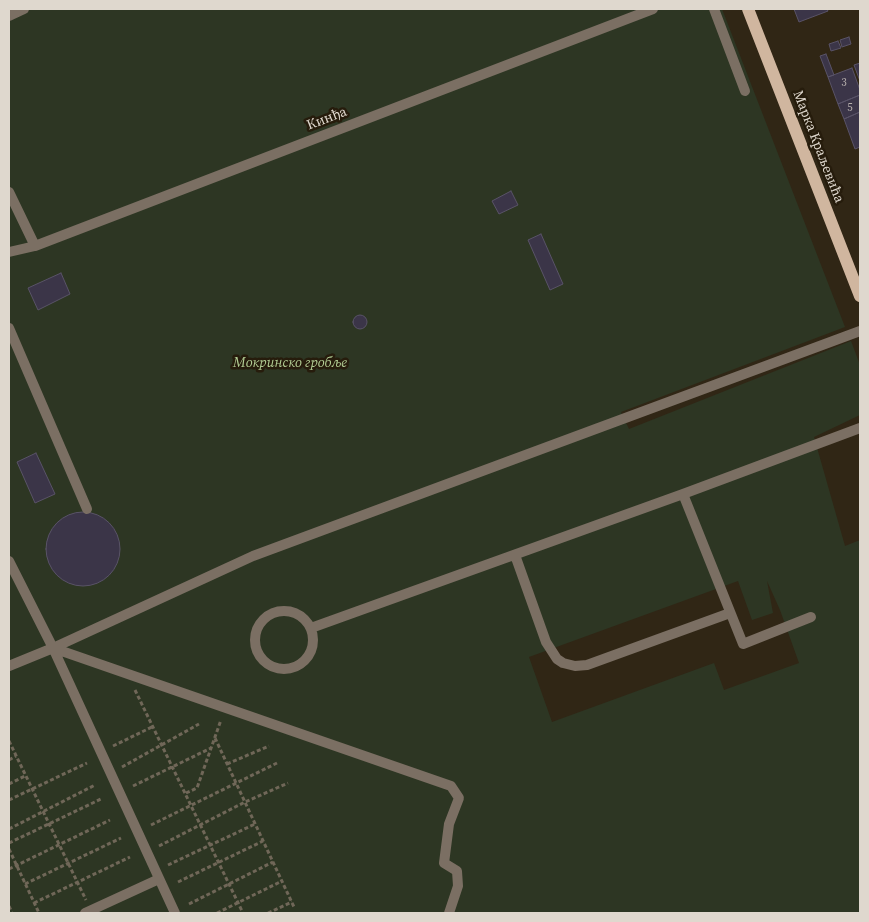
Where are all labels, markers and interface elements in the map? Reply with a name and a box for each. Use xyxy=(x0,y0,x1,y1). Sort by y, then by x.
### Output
house number: 3 xyxy=(841,76,847,90)
street label: Марка Краљевића xyxy=(789,89,847,205)
house number: 5 xyxy=(847,101,853,115)
street label: Кинђа xyxy=(305,104,349,134)
park label: Мокринско гробље xyxy=(233,355,347,371)

